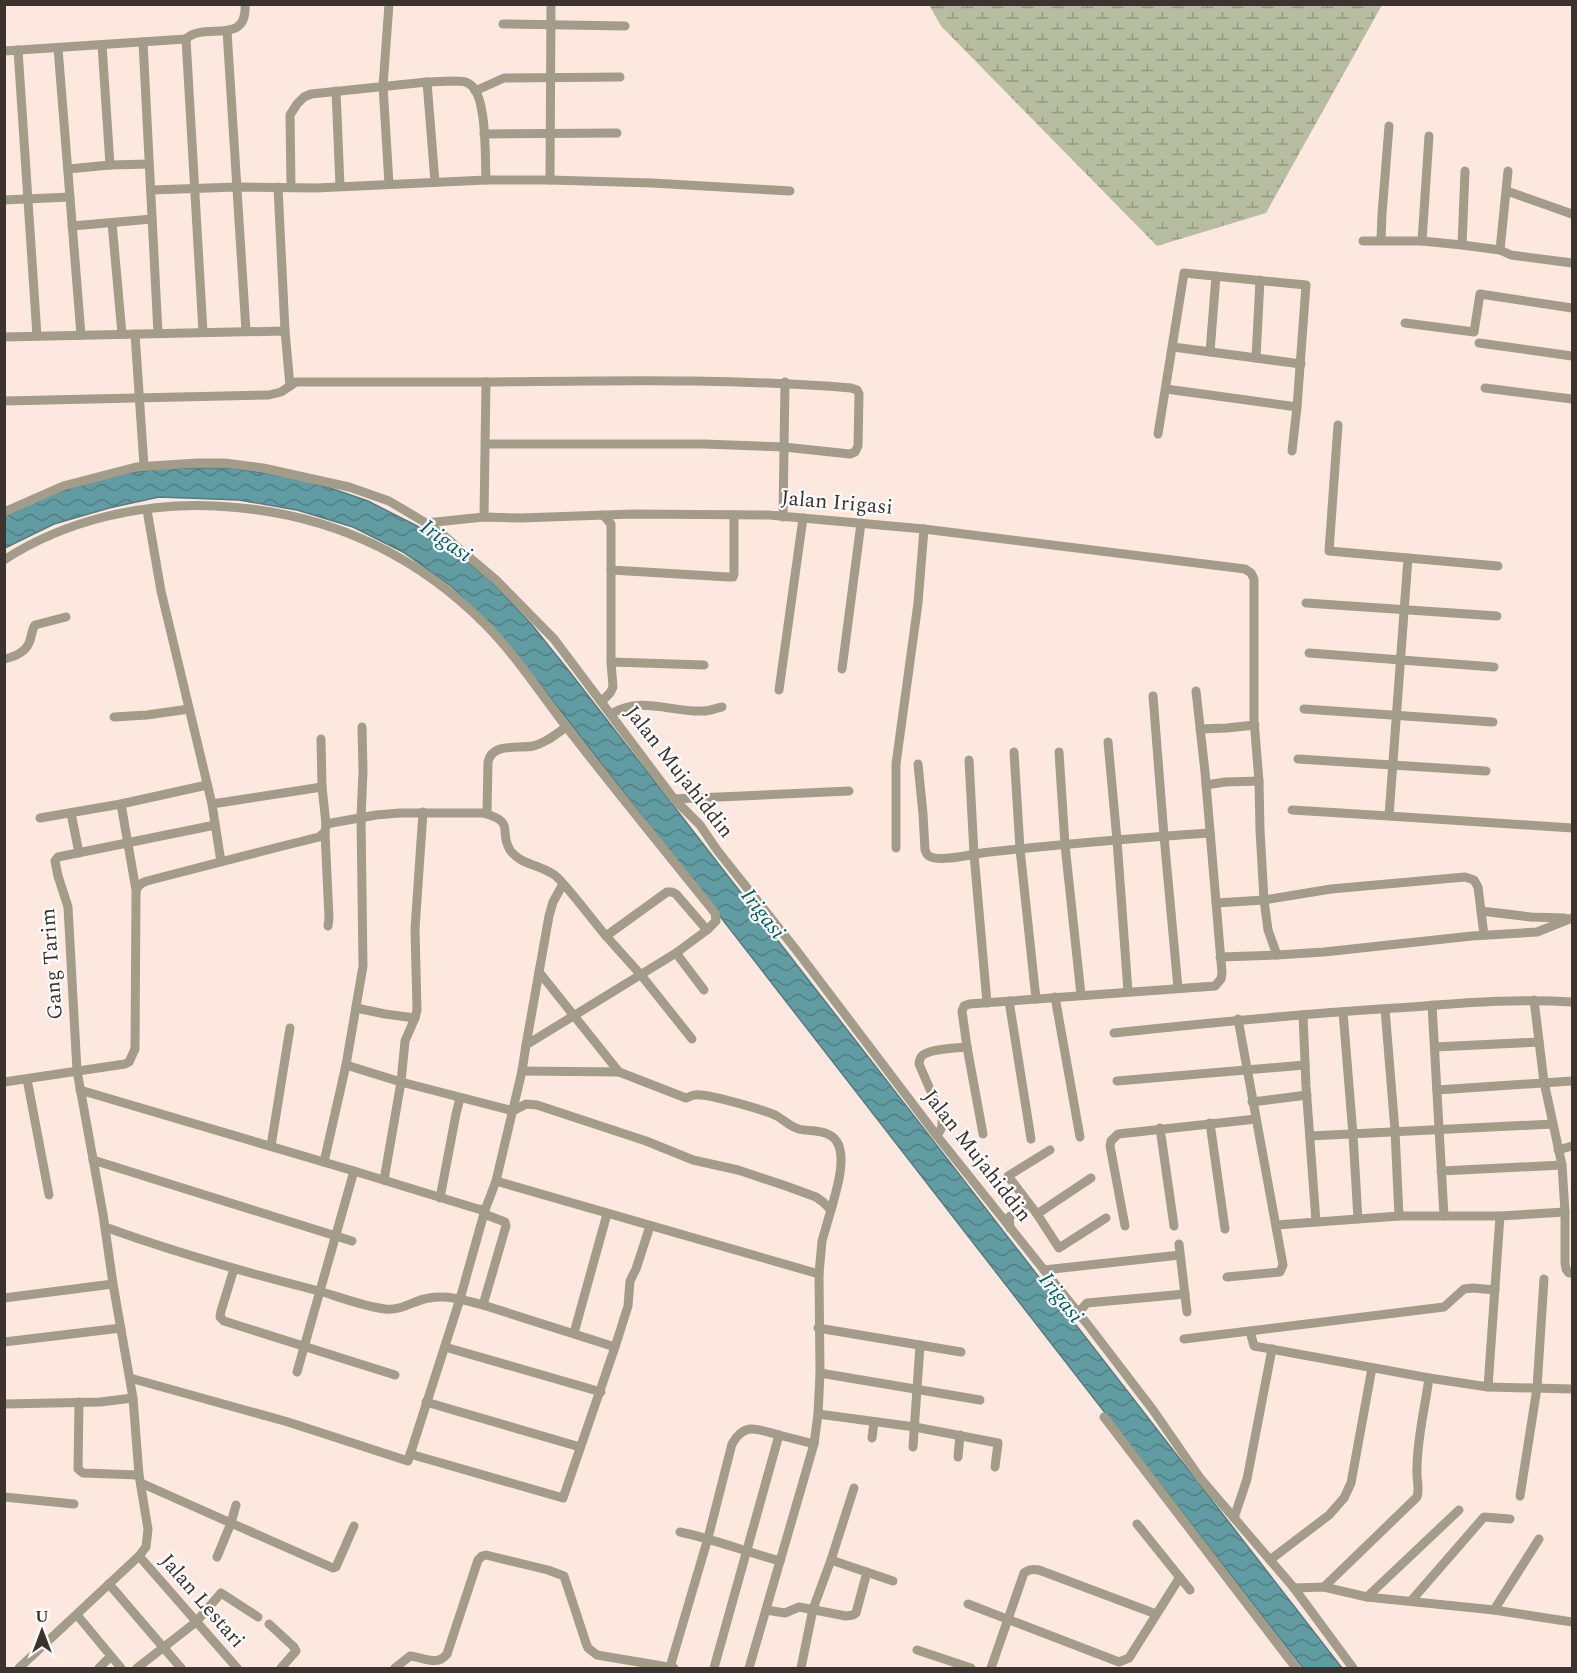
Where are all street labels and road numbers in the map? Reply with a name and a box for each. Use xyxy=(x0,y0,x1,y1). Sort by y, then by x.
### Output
street label: Jalan Irigasi xyxy=(780,482,894,524)
street label: Jalan Mujahiddin xyxy=(617,699,741,845)
street label: Gang Tarim xyxy=(32,907,72,1021)
street label: Jalan Mujahiddin xyxy=(915,1083,1039,1229)
street label: Jalan Lestari xyxy=(152,1547,252,1655)

